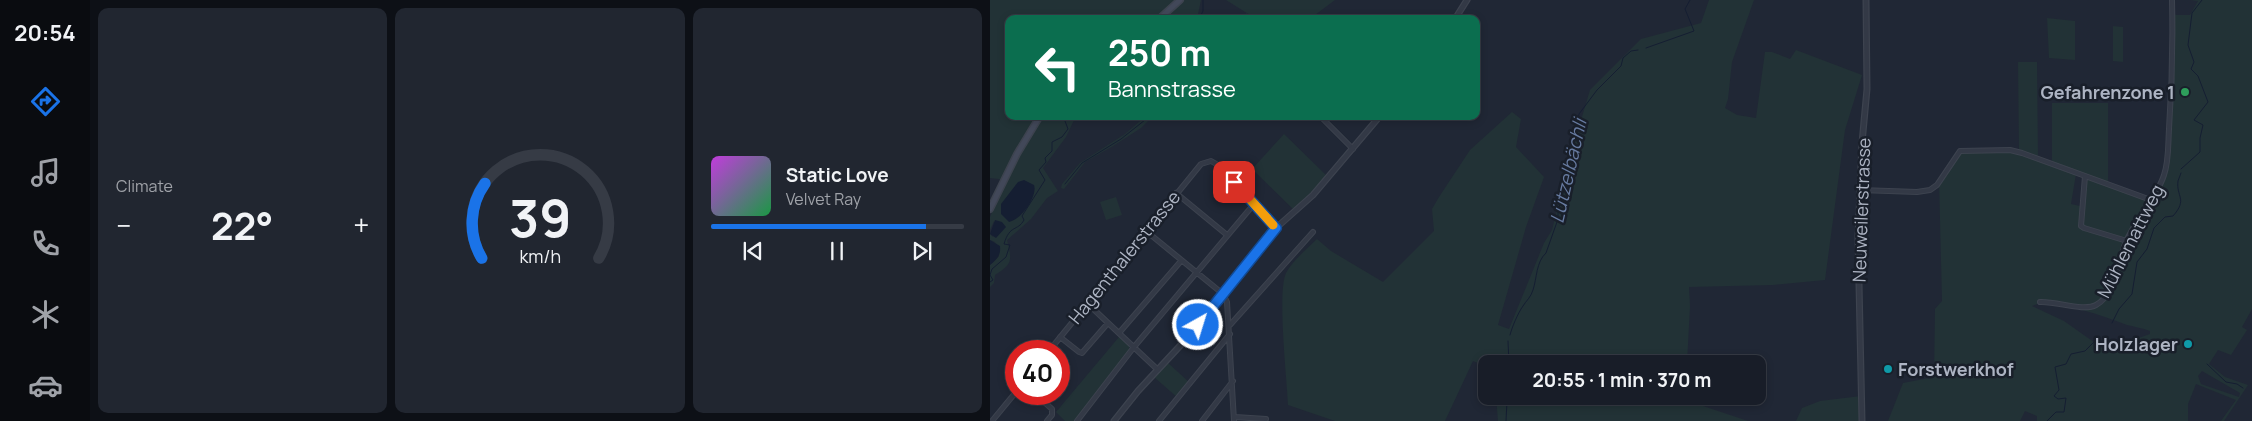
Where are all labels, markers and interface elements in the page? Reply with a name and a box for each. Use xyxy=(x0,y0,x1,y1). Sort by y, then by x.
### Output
text: 20:54 xyxy=(14,18,76,48)
text: 250 m xyxy=(1108,29,1211,77)
icon: left xyxy=(1025,35,1090,100)
text: Bannstrasse xyxy=(1108,74,1236,104)
place label: Gefahrenzone 1 xyxy=(2041,80,2175,104)
icon: directions xyxy=(28,84,63,119)
marker: Gefahrenzone 1 xyxy=(2179,86,2191,98)
water label: Lützelbächli xyxy=(1543,114,1593,226)
street label: Neuweilerstrasse xyxy=(1846,137,1876,283)
icon: music xyxy=(28,155,63,190)
pin xyxy=(1213,161,1255,203)
text: Static Love xyxy=(786,162,889,188)
icon: arrive xyxy=(1220,168,1248,196)
text: Climate xyxy=(116,175,173,197)
street label: Mühlemattweg xyxy=(2091,180,2169,302)
text: 39 xyxy=(509,182,571,253)
street label: Hagenthalerstrasse xyxy=(1063,185,1185,329)
text: Velvet Ray xyxy=(786,188,861,210)
text: 22° xyxy=(211,199,273,251)
text: − xyxy=(116,206,131,244)
text: + xyxy=(353,206,369,244)
icon: phone xyxy=(28,226,63,261)
icon: previous xyxy=(739,237,767,265)
icon: pause xyxy=(823,237,851,265)
icon: next xyxy=(908,237,936,265)
text: km/h xyxy=(519,244,561,268)
icon: climate xyxy=(28,297,63,332)
position arrow xyxy=(1171,298,1223,350)
place label: Holzlager xyxy=(2095,332,2178,356)
marker: Holzlager xyxy=(2182,338,2194,350)
speed limit sign: 40 xyxy=(1005,340,1070,405)
place label: Forstwerkhof xyxy=(1898,357,2014,381)
marker: Forstwerkhof xyxy=(1882,363,1894,375)
text: 20:55 · 1 min · 370 m xyxy=(1533,367,1711,393)
icon: car xyxy=(28,368,63,403)

